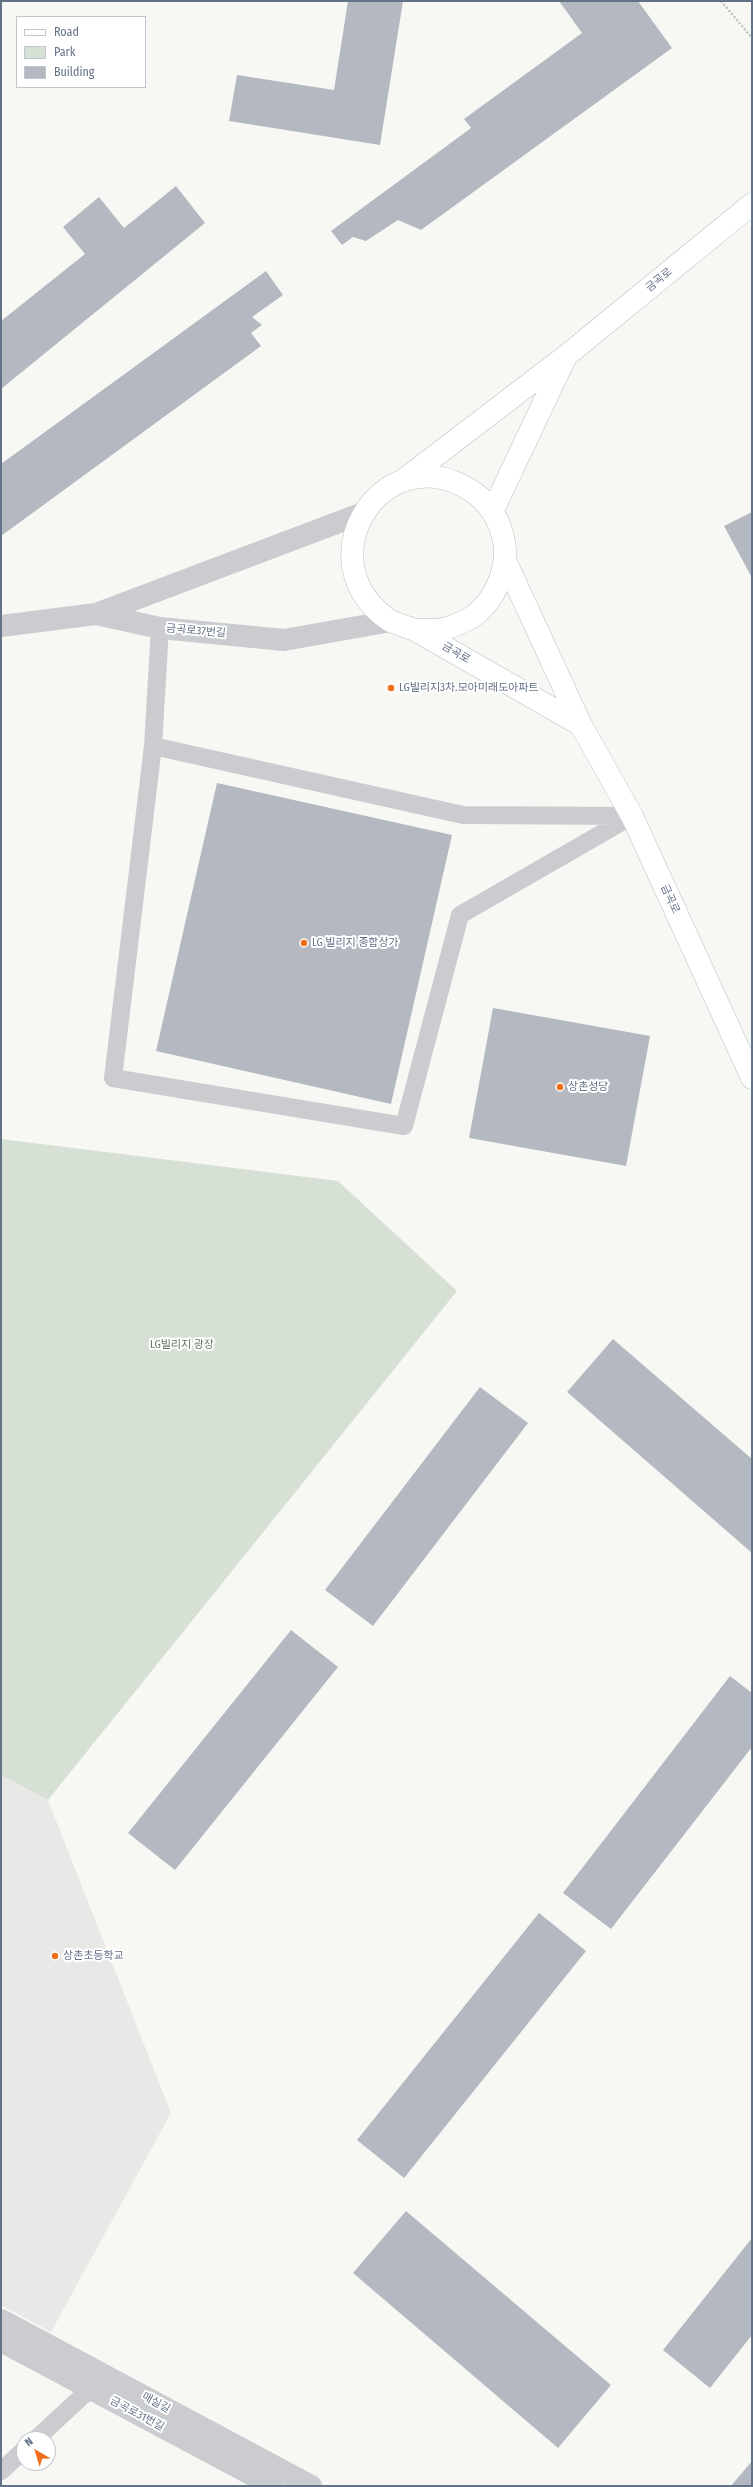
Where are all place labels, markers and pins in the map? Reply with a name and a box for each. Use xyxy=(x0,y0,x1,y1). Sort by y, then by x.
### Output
place label: LG빌리지3차.모아미래도아파트 xyxy=(399,681,538,695)
marker: LG빌리지3차.모아미래도아파트 xyxy=(386,683,396,693)
place label: LG 빌리지 종합상가 xyxy=(312,936,399,950)
marker: LG 빌리지 종합상가 xyxy=(299,938,309,948)
place label: 상촌성당 xyxy=(568,1080,608,1094)
marker: 상촌성당 xyxy=(555,1082,565,1092)
place label: 상촌초등학교 xyxy=(63,1949,124,1963)
marker: 상촌초등학교 xyxy=(50,1951,60,1961)

